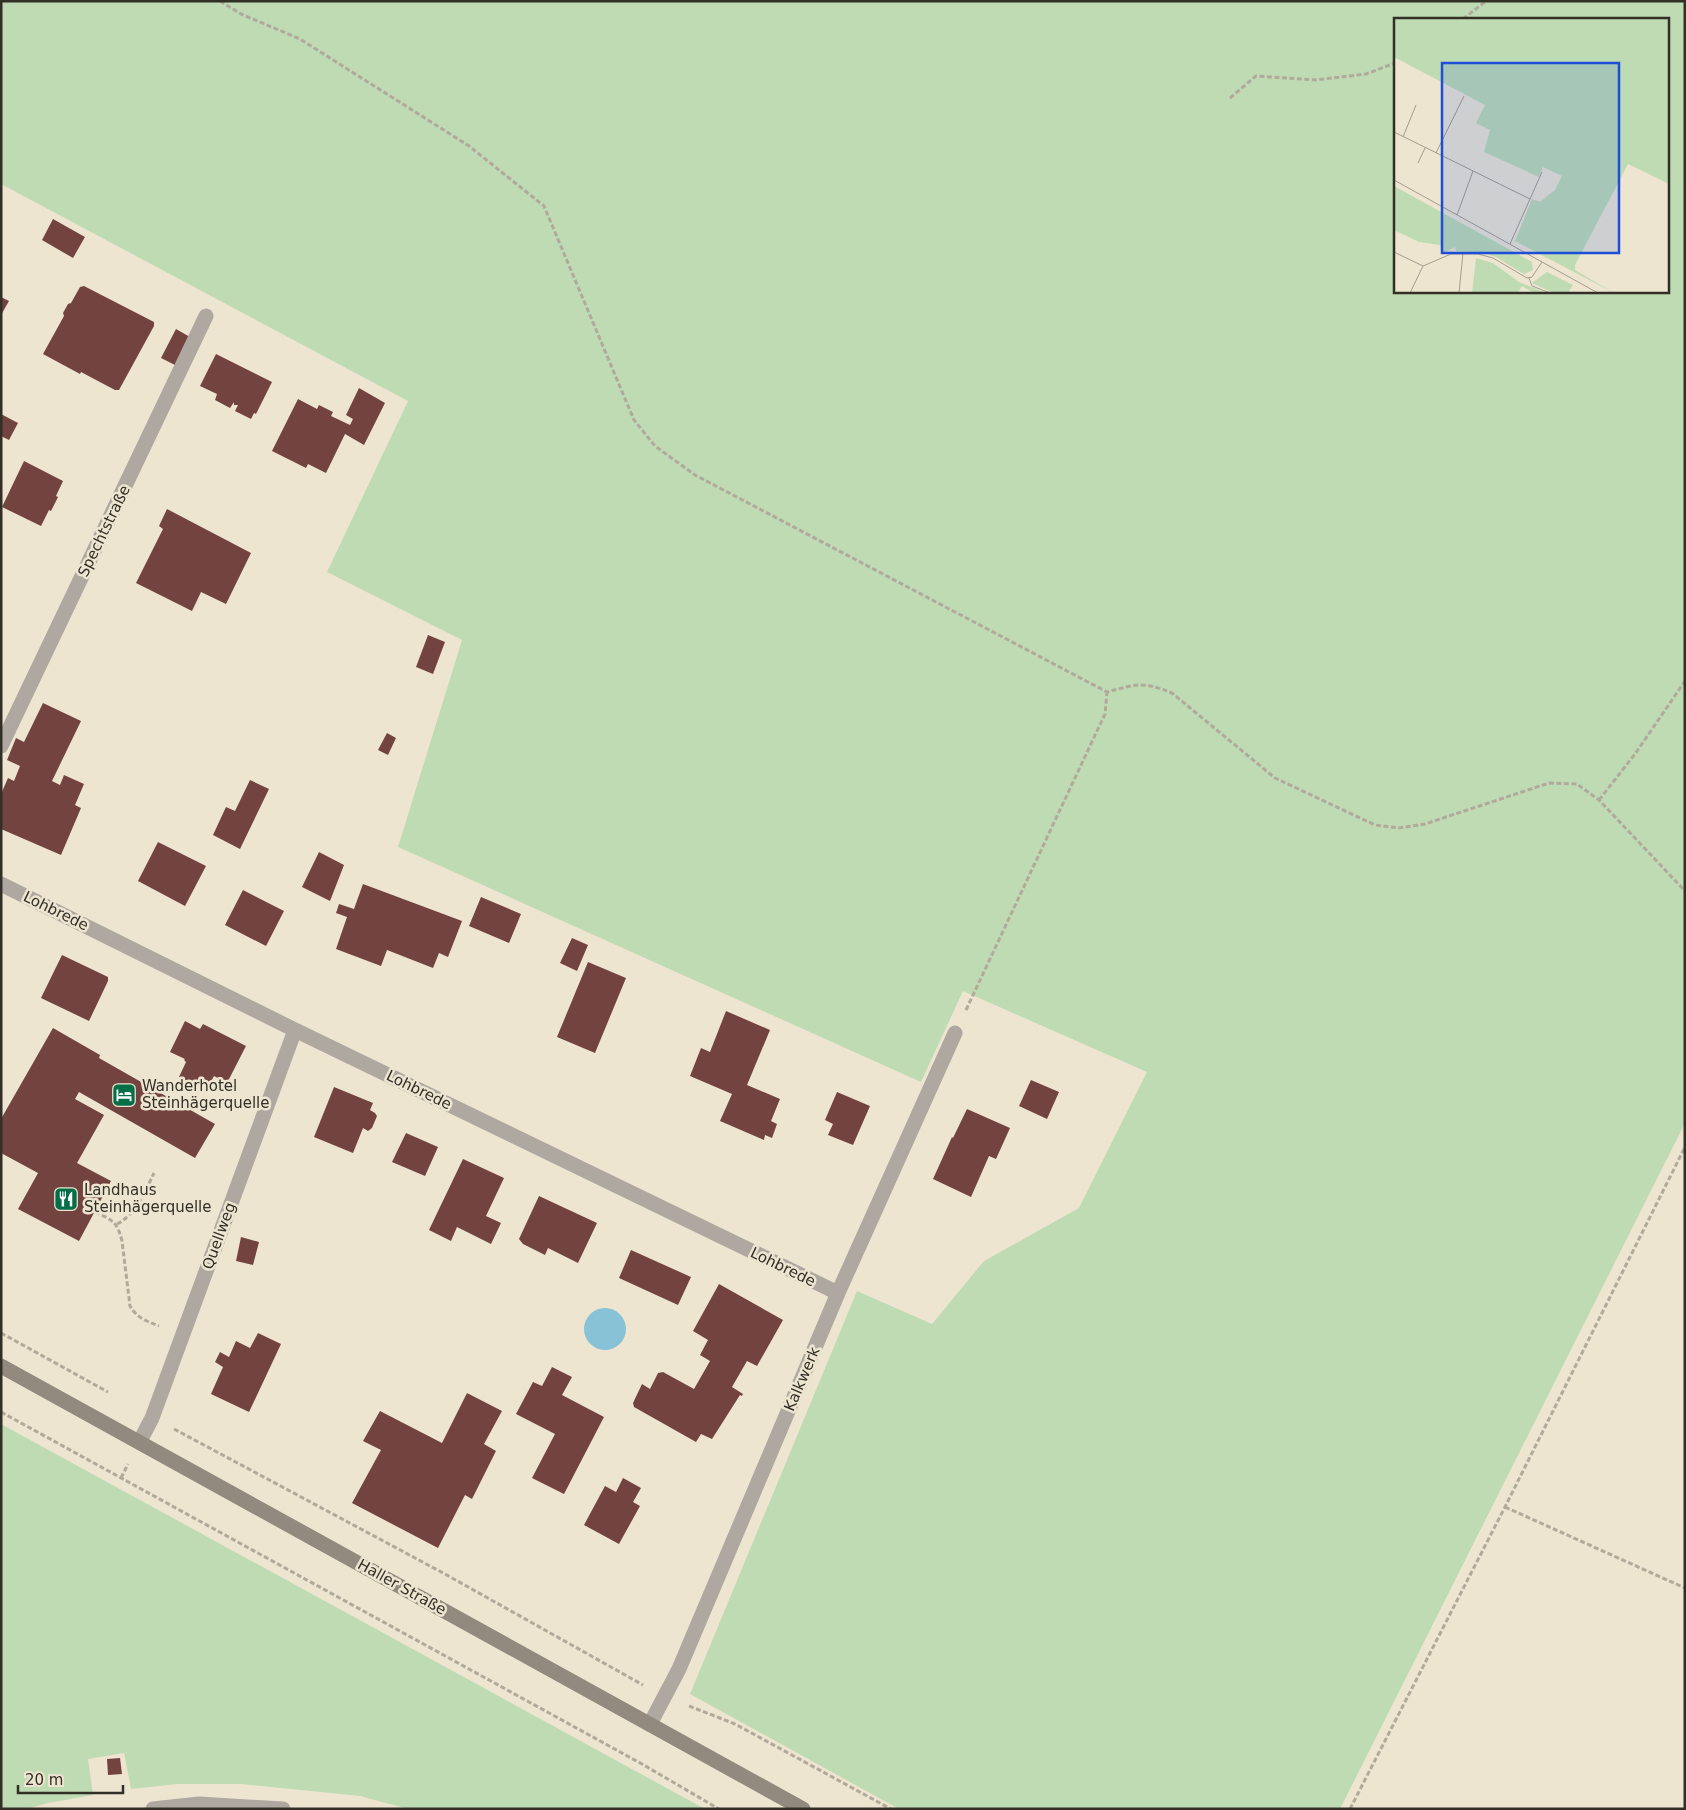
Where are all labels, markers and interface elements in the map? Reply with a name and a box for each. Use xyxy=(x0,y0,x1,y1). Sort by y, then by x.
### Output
inset map xyxy=(1394,18,1668,292)
street label: Spechtstraße xyxy=(74,482,134,580)
street label: Lohbrede xyxy=(21,888,91,934)
street label: Lohbrede xyxy=(384,1067,454,1113)
place label: Wanderhotel Steinhägerquelle xyxy=(142,1077,269,1112)
hotel icon: Wanderhotel Steinhägerquelle xyxy=(111,1082,137,1108)
place label: Landhaus Steinhägerquelle xyxy=(84,1181,211,1216)
restaurant icon: Landhaus Steinhägerquelle xyxy=(53,1186,79,1212)
street label: Quellweg xyxy=(199,1200,239,1272)
street label: Lohbrede xyxy=(748,1244,818,1290)
street label: Kalkwerk xyxy=(780,1344,824,1414)
street label: Haller Straße xyxy=(355,1555,449,1619)
scale bar xyxy=(18,1762,122,1794)
text: 20 m xyxy=(25,1771,63,1789)

